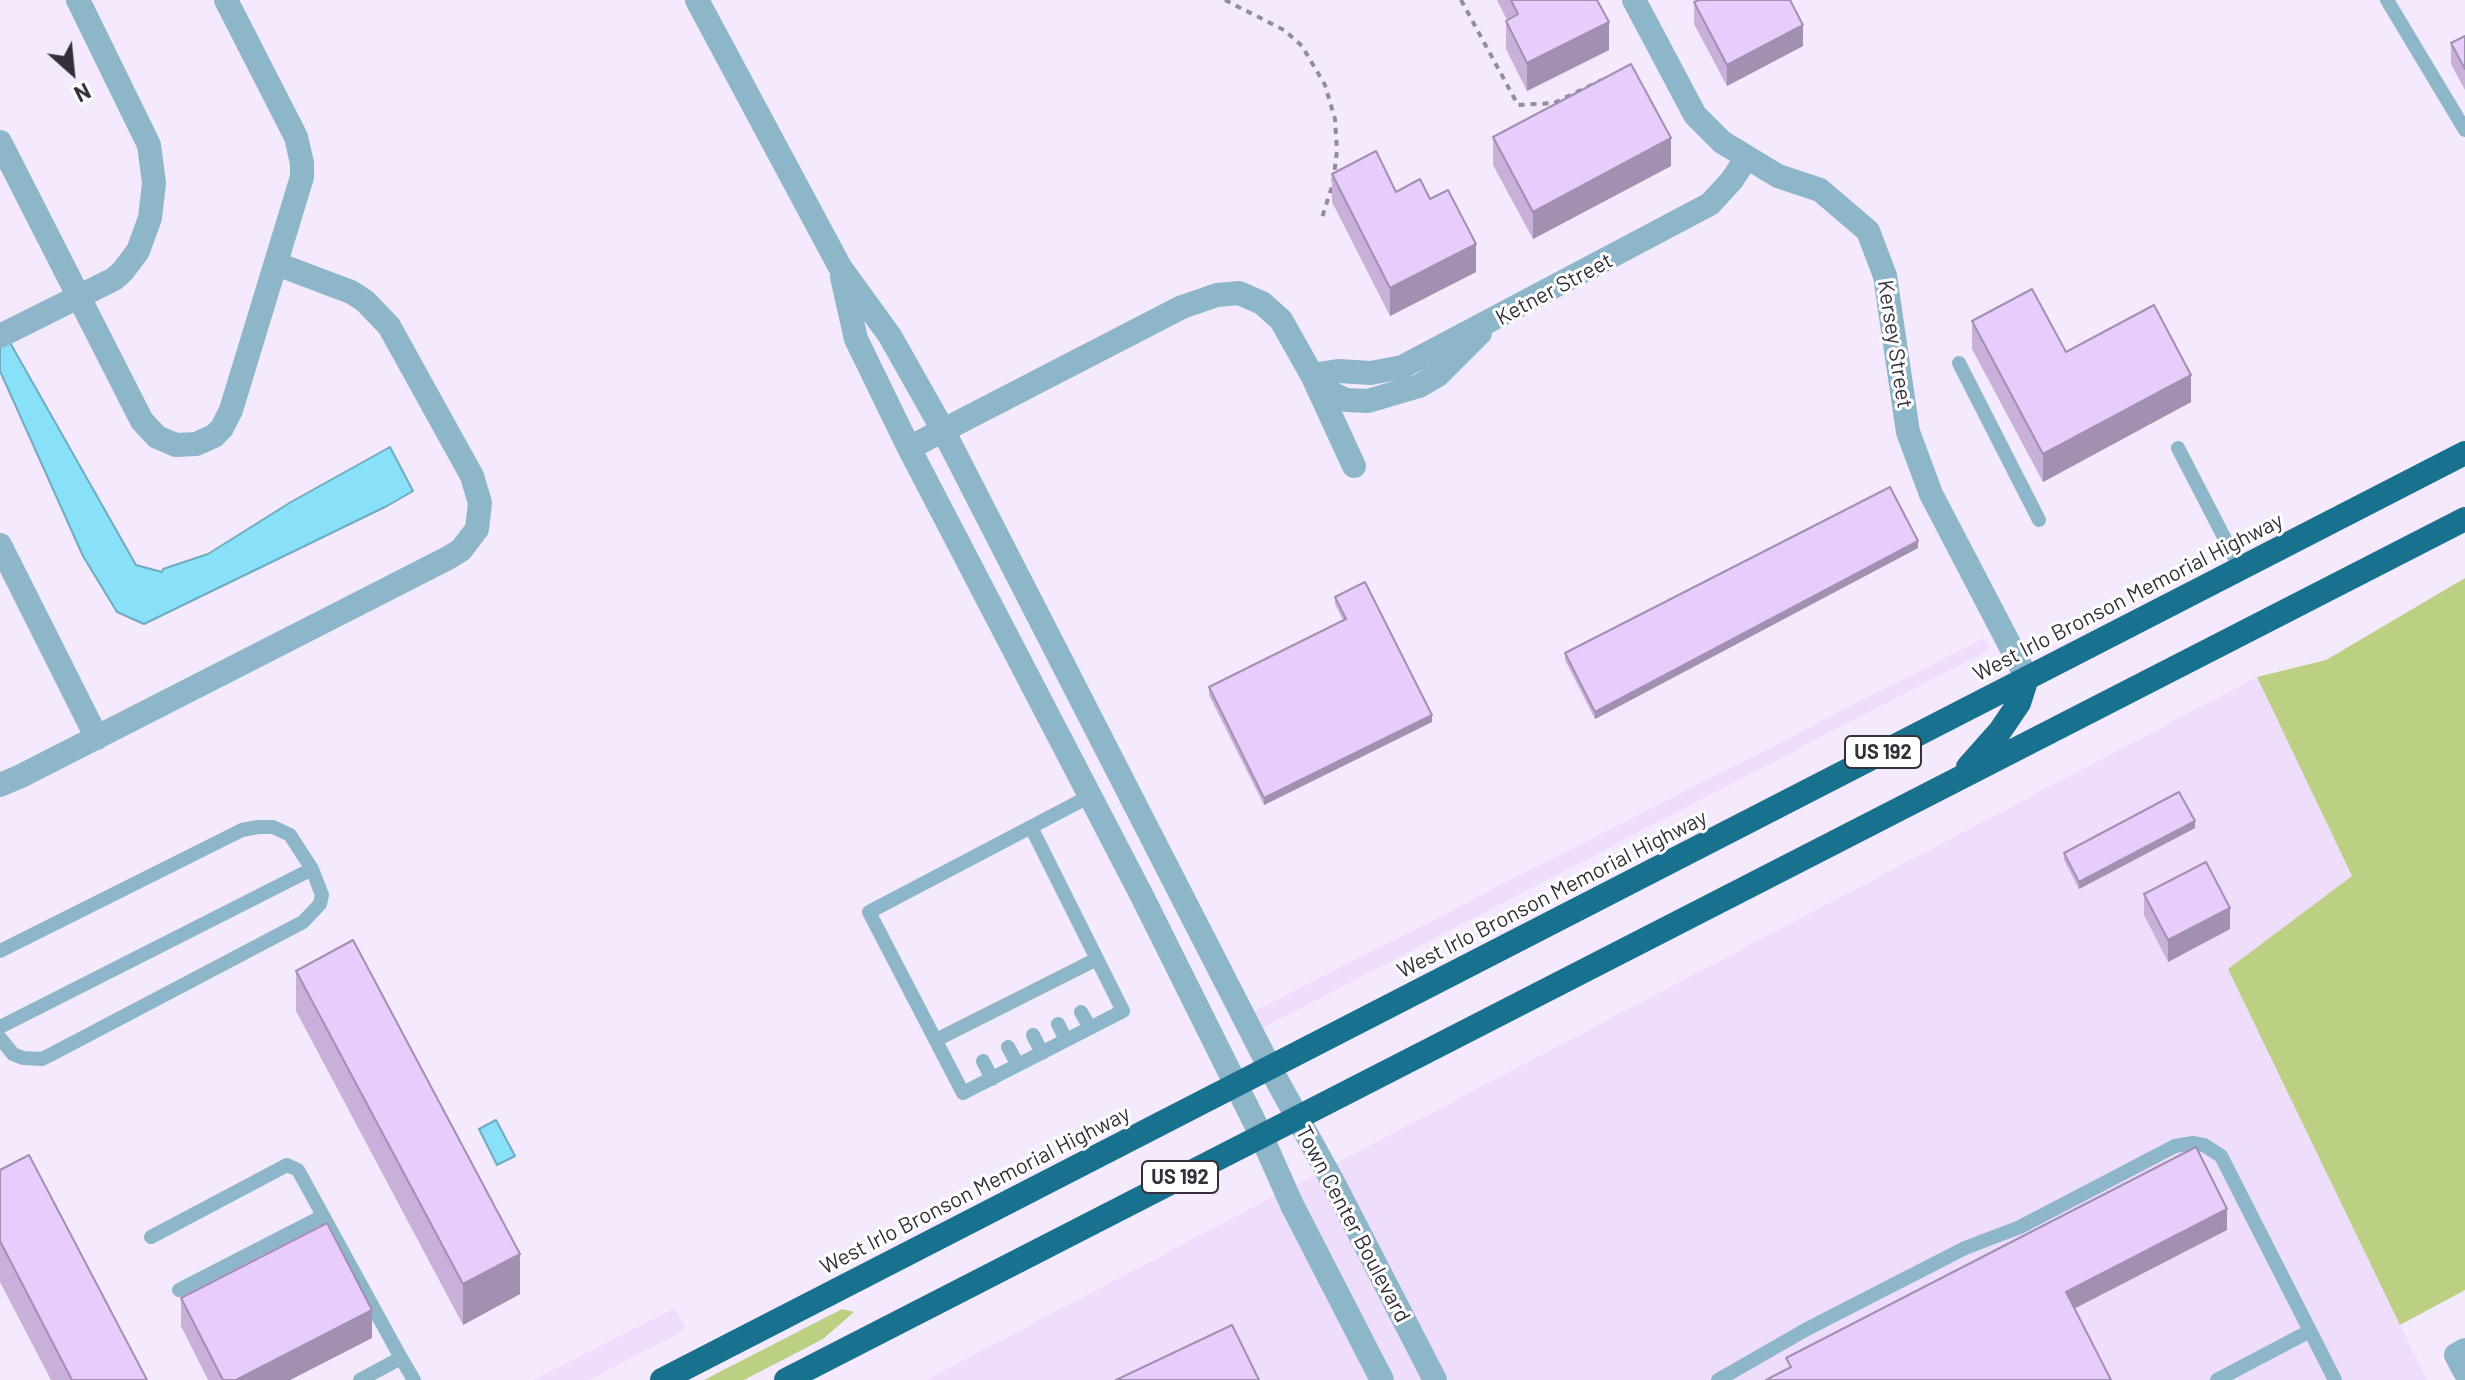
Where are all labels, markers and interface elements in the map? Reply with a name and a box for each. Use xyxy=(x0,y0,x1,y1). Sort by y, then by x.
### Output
north arrow xyxy=(32,32,112,112)
text: N xyxy=(70,78,95,108)
street label: Ketner Street xyxy=(1491,247,1617,331)
street label: Kersey Street xyxy=(1872,278,1918,410)
street label: West Irlo Bronson Memorial Highway xyxy=(1969,507,2287,687)
road number: US 192 xyxy=(1845,736,1921,768)
street label: West Irlo Bronson Memorial Highway xyxy=(1393,804,1711,984)
street label: West Irlo Bronson Memorial Highway xyxy=(816,1100,1134,1280)
street label: Town Center Boulevard xyxy=(1290,1121,1416,1327)
road number: US 192 xyxy=(1142,1161,1218,1193)

